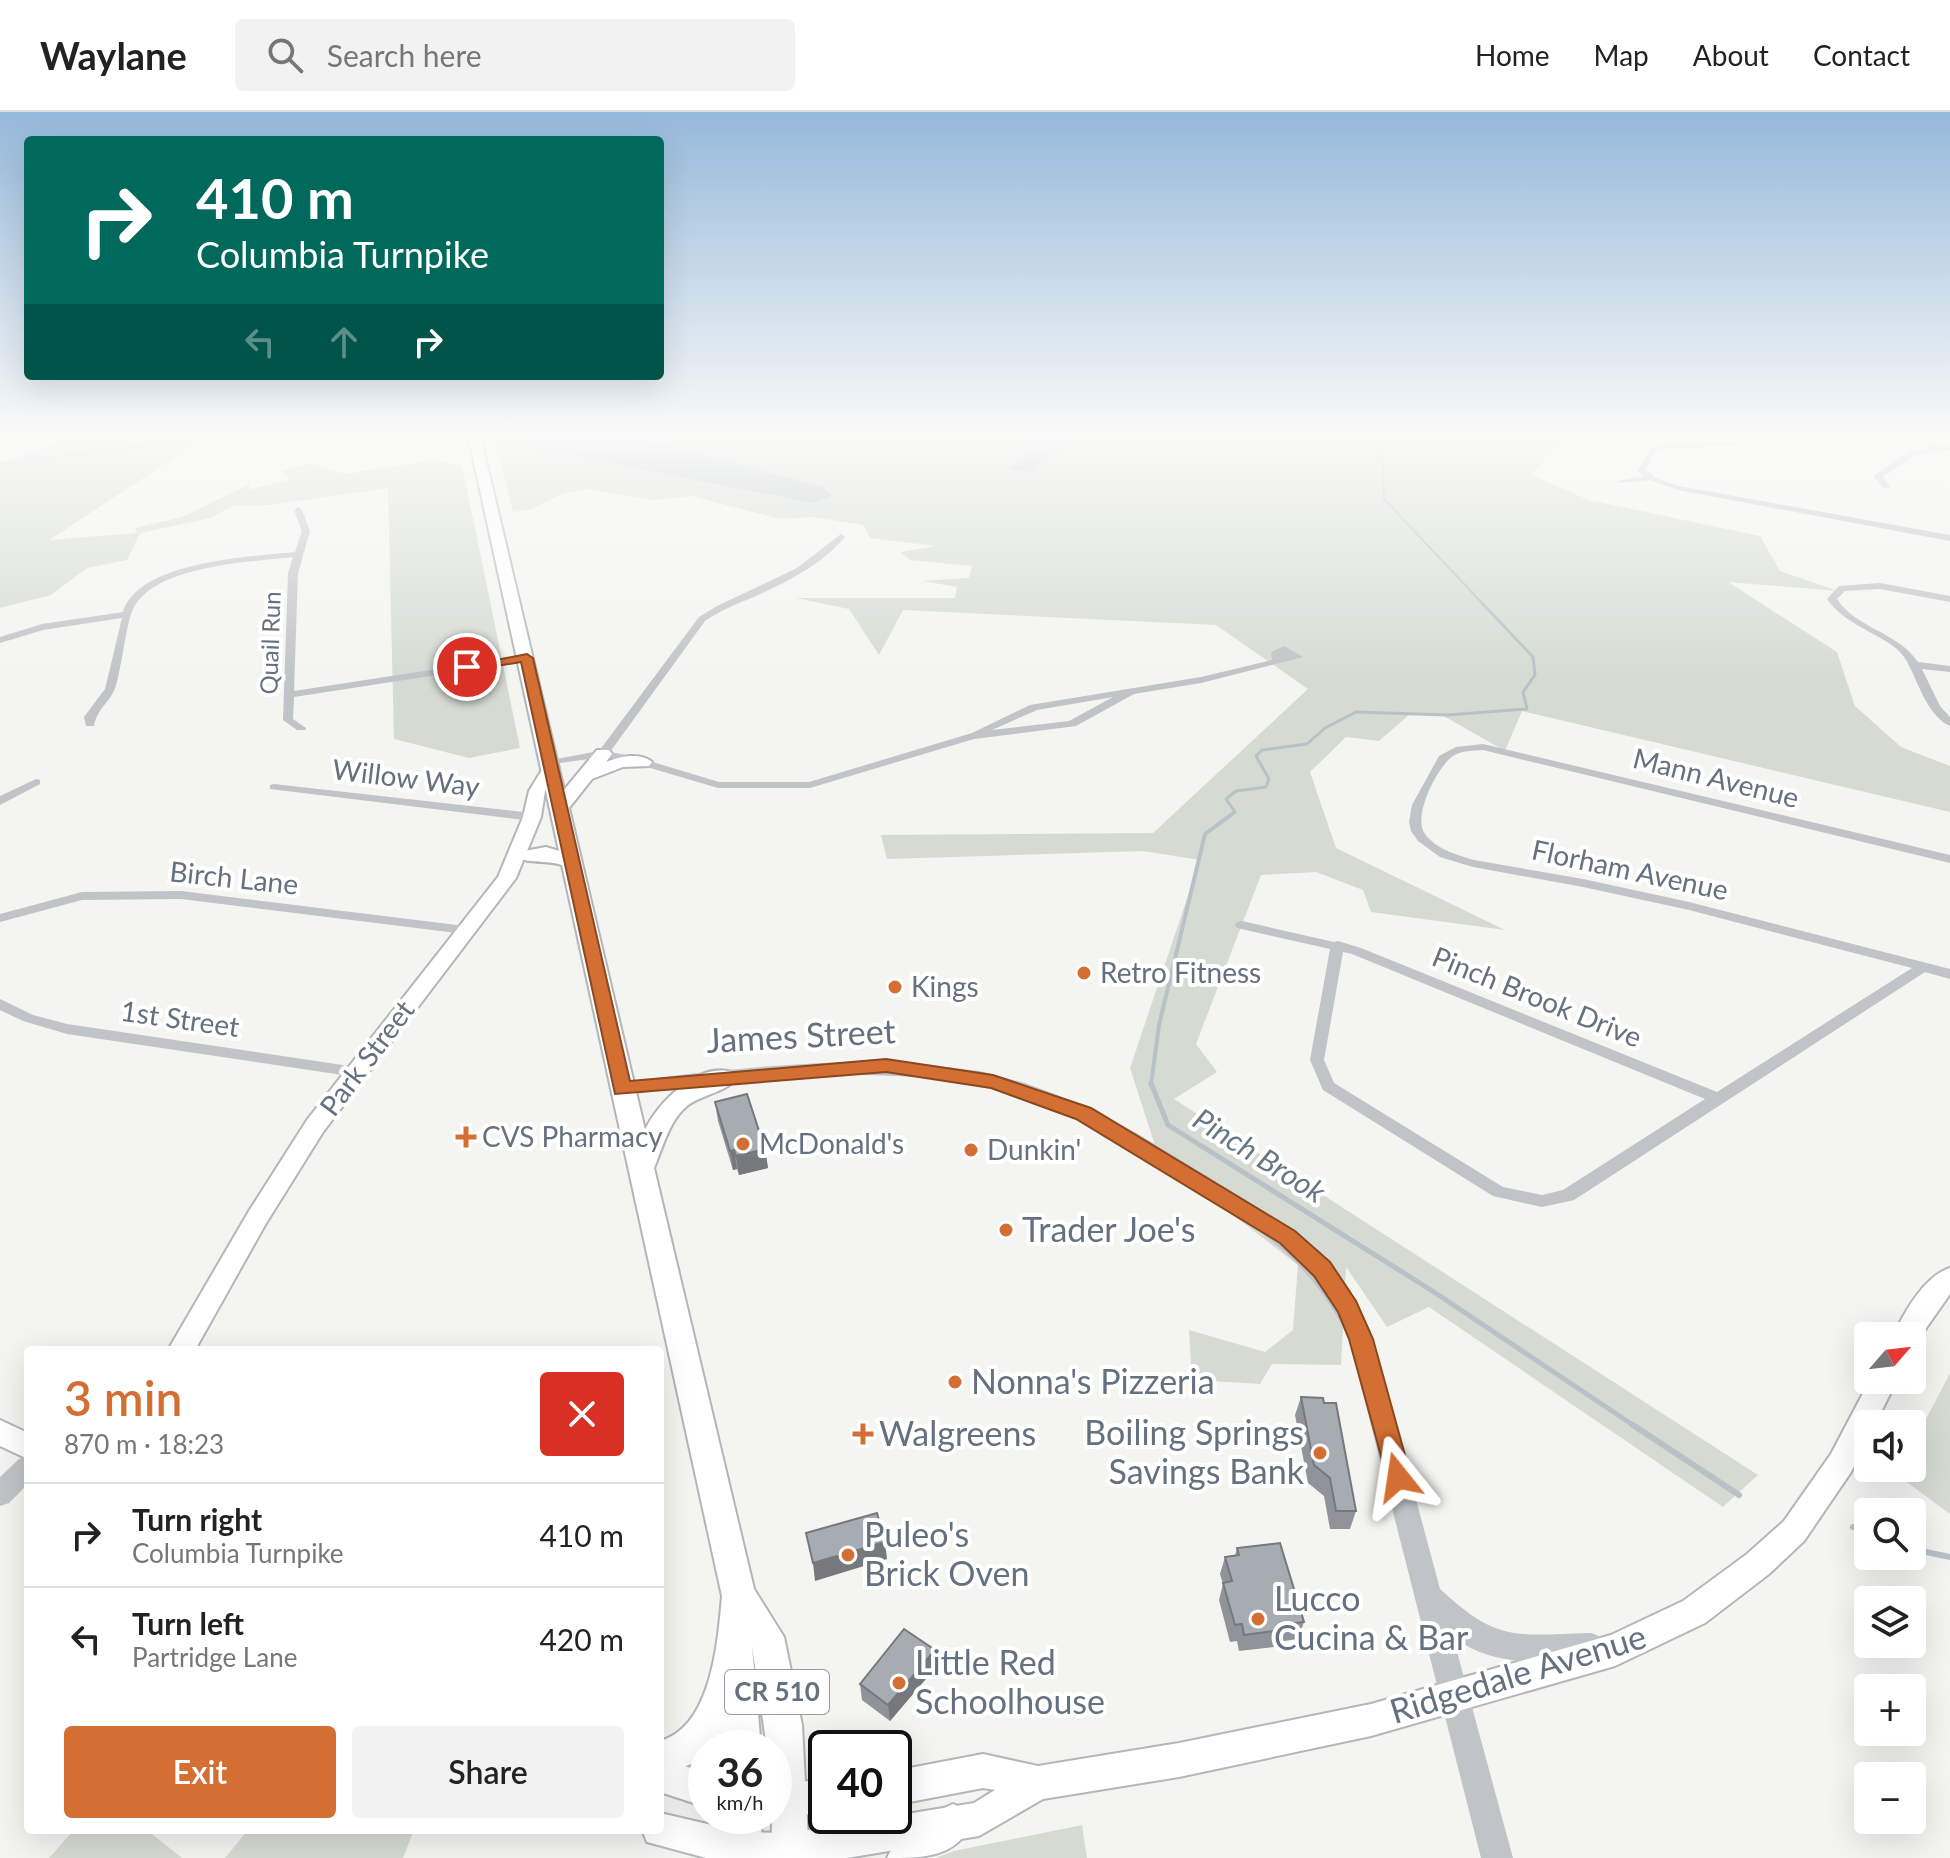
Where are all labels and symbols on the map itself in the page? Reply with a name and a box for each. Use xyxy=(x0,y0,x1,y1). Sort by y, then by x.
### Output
street label: Quail Run xyxy=(253,591,286,695)
pin xyxy=(433,633,501,701)
street label: Mann Avenue xyxy=(1630,740,1803,814)
street label: Willow Way xyxy=(331,751,482,803)
street label: Florham Avenue xyxy=(1529,832,1731,906)
street label: Birch Lane xyxy=(168,853,300,901)
street label: Pinch Brook Drive xyxy=(1428,939,1647,1054)
place label: Retro Fitness xyxy=(1100,955,1261,989)
marker: Retro Fitness xyxy=(1075,964,1093,982)
place label: Kings xyxy=(911,969,979,1003)
marker: Kings xyxy=(886,978,904,996)
street label: 1st Street xyxy=(119,993,242,1043)
street label: Park Street xyxy=(312,993,421,1122)
street label: James Street xyxy=(705,1009,897,1060)
water label: Pinch Brook xyxy=(1187,1100,1333,1209)
place label: CVS Pharmacy xyxy=(482,1119,663,1153)
place label: McDonald's xyxy=(759,1126,904,1160)
marker: CVS Pharmacy xyxy=(457,1128,475,1146)
place label: Dunkin' xyxy=(987,1132,1081,1166)
marker: McDonald's xyxy=(734,1135,752,1153)
marker: Dunkin' xyxy=(962,1141,980,1159)
place label: Trader Joe's xyxy=(1022,1208,1195,1249)
marker: Trader Joe's xyxy=(997,1221,1015,1239)
north arrow xyxy=(1854,1322,1926,1394)
place label: Nonna's Pizzeria xyxy=(971,1360,1215,1401)
marker: Nonna's Pizzeria xyxy=(946,1373,964,1391)
place label: Boiling Springs Savings Bank xyxy=(1084,1411,1305,1491)
place label: Walgreens xyxy=(879,1412,1036,1453)
marker: Walgreens xyxy=(854,1425,872,1443)
position arrow xyxy=(1356,1435,1440,1519)
marker: Boiling Springs Savings Bank xyxy=(1311,1444,1329,1462)
place label: Puleo's Brick Oven xyxy=(864,1513,1030,1593)
marker: Puleo's Brick Oven xyxy=(839,1546,857,1564)
place label: Lucco Cucina & Bar xyxy=(1274,1577,1469,1657)
marker: Lucco Cucina & Bar xyxy=(1249,1610,1267,1628)
street label: Ridgedale Avenue xyxy=(1385,1614,1651,1731)
place label: Little Red Schoolhouse xyxy=(915,1641,1105,1721)
road number: CR 510 xyxy=(725,1670,829,1714)
marker: Little Red Schoolhouse xyxy=(890,1674,908,1692)
speed limit sign: 40 xyxy=(808,1730,912,1834)

